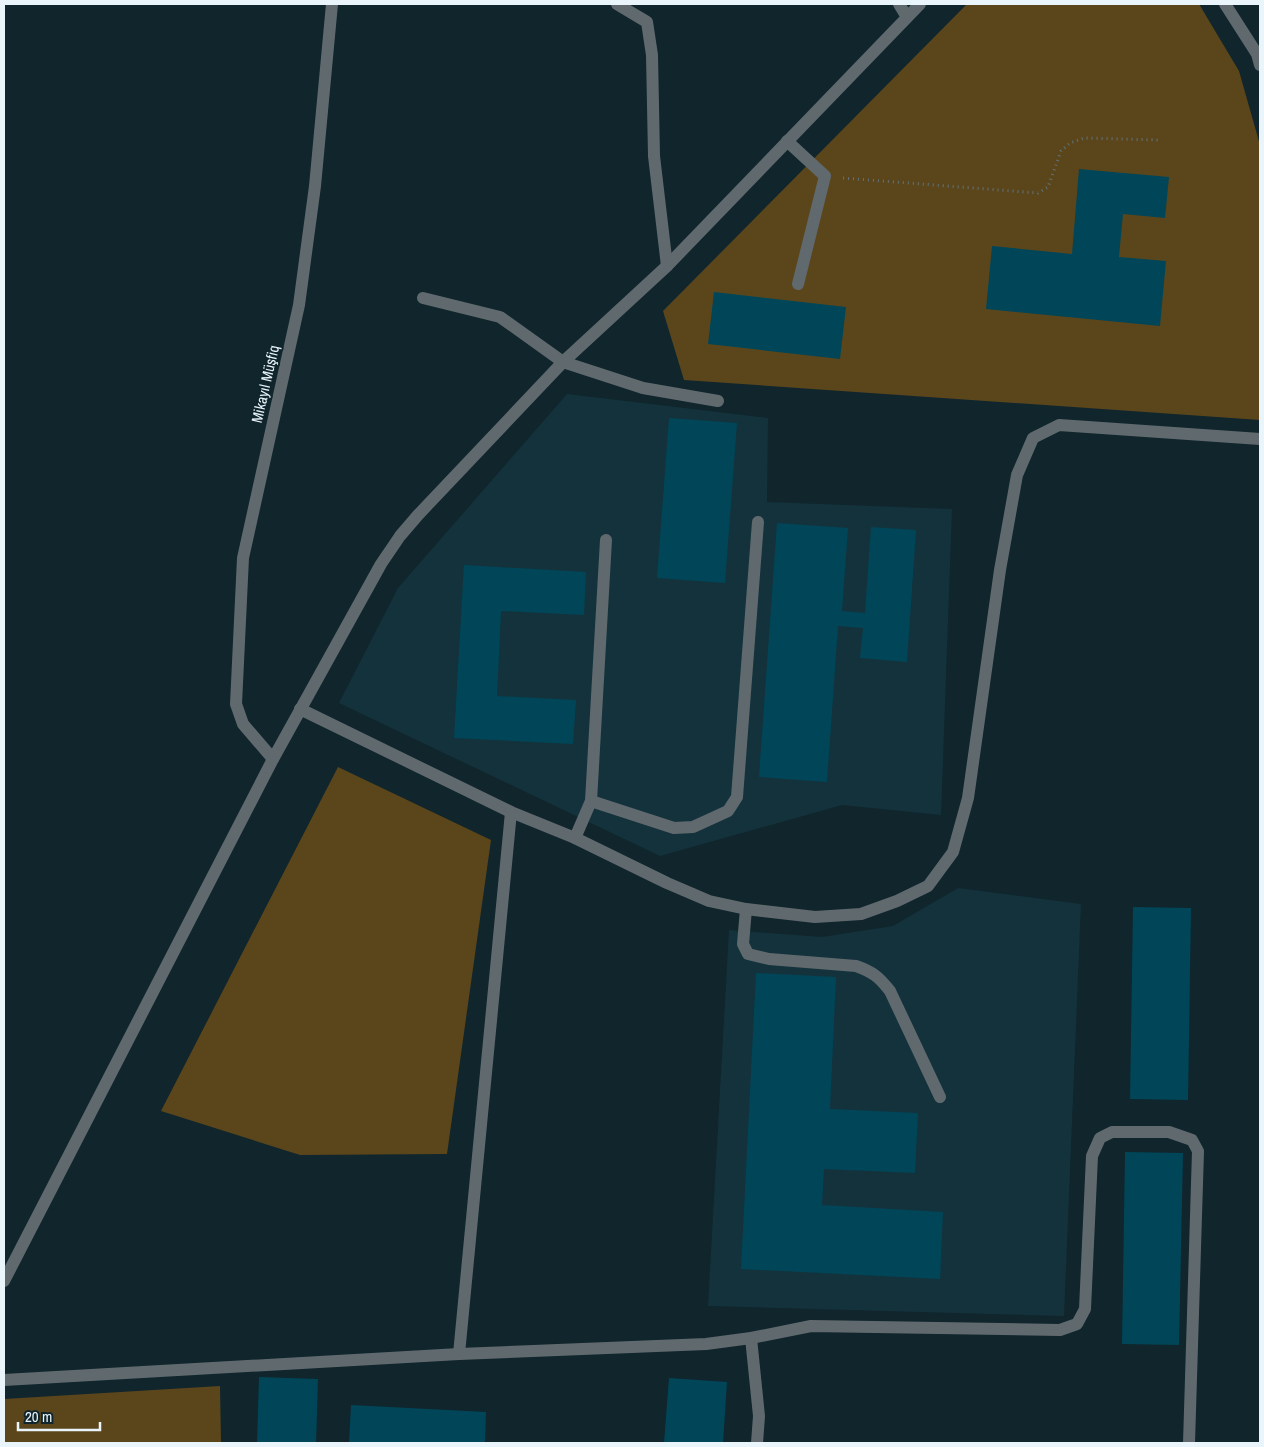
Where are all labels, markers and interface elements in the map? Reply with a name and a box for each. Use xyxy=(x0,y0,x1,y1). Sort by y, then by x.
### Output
street label: Mikayıl Müşfiq xyxy=(246,343,284,425)
scale bar xyxy=(18,1400,100,1432)
text: 20 m xyxy=(25,1406,52,1427)

